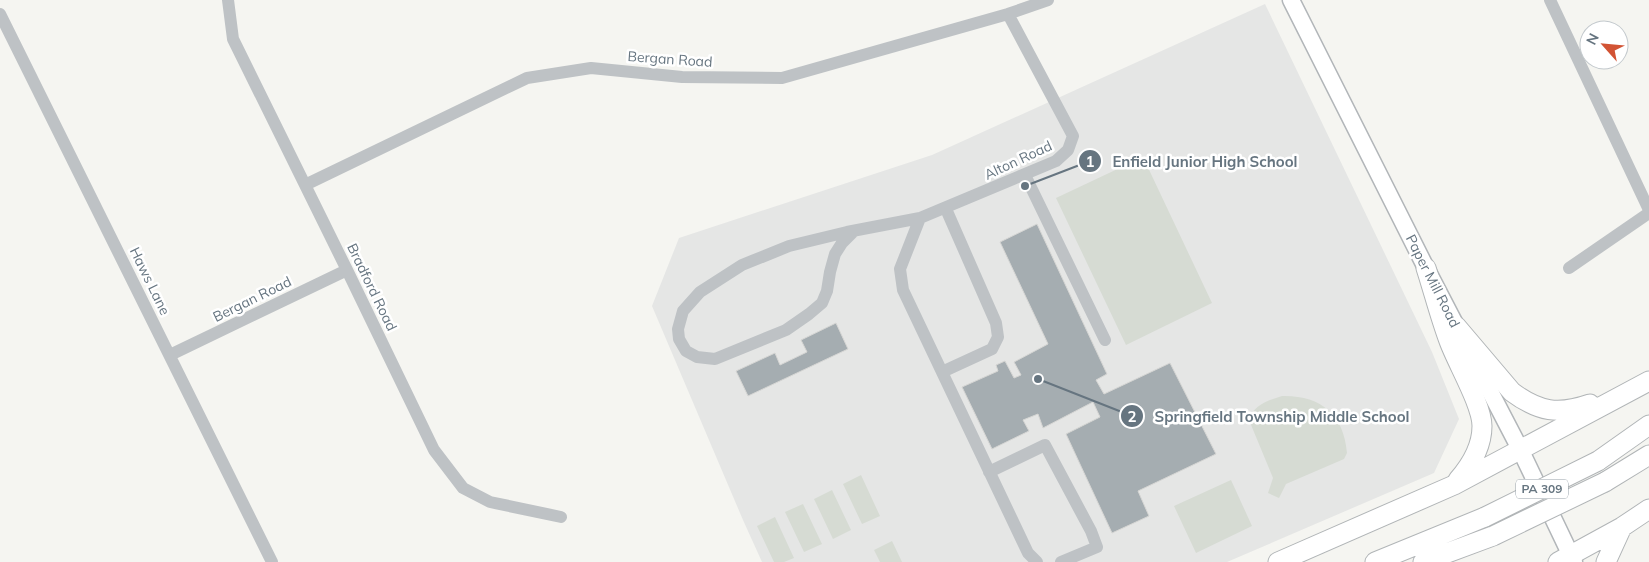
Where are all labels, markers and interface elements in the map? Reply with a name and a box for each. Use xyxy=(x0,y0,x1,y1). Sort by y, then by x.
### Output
north arrow xyxy=(1579,20,1629,70)
text: N xyxy=(1582,30,1603,48)
street label: Bergan Road xyxy=(627,47,713,71)
street label: Alton Road xyxy=(981,136,1055,184)
callout: Enfield Junior High School xyxy=(1077,146,1307,176)
text: 1 xyxy=(1085,152,1095,171)
text: Enfield Junior High School xyxy=(1112,152,1298,171)
street label: Paper Mill Road xyxy=(1402,232,1464,330)
street label: Bradford Road xyxy=(343,240,401,334)
street label: Haws Lane xyxy=(126,244,174,318)
street label: Bergan Road xyxy=(210,272,294,326)
callout: Springfield Township Middle School xyxy=(1120,401,1420,431)
text: 2 xyxy=(1127,407,1137,426)
text: Springfield Township Middle School xyxy=(1155,407,1409,426)
road number: PA 309 xyxy=(1516,479,1568,498)

